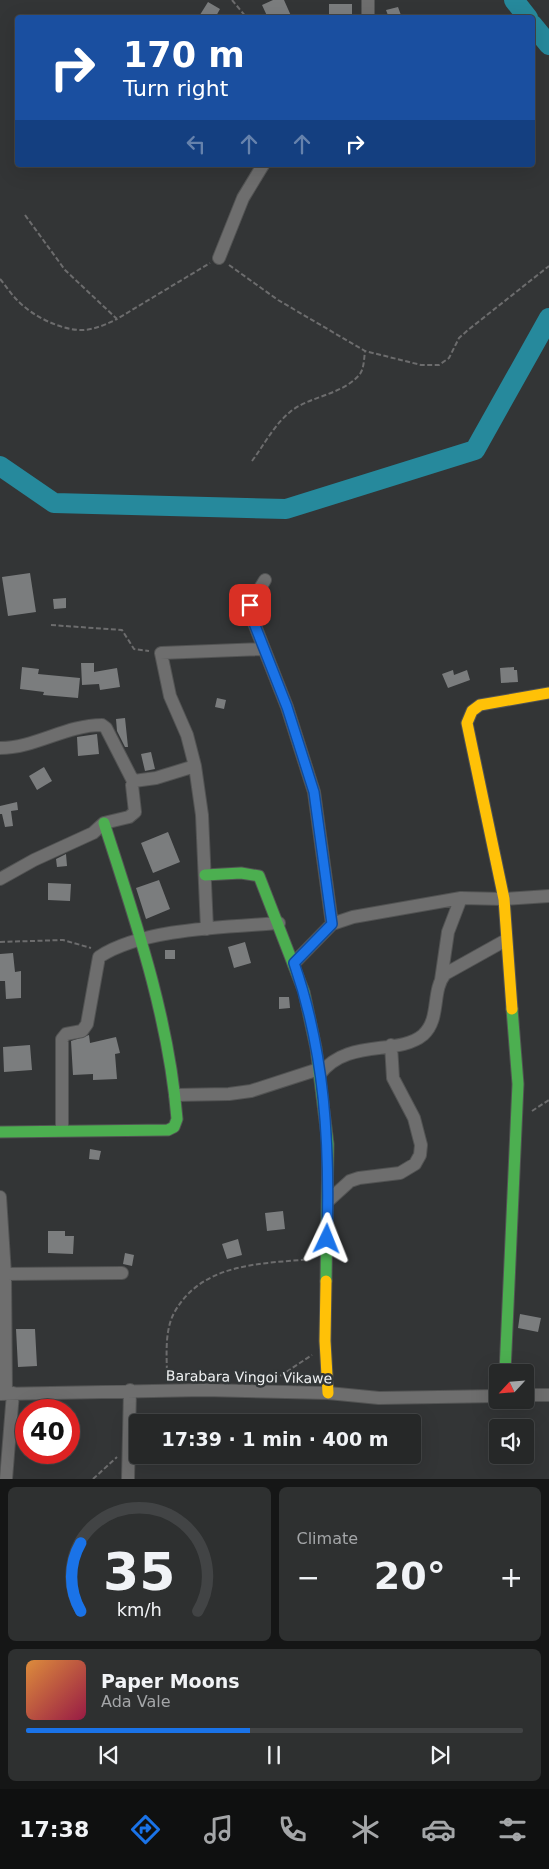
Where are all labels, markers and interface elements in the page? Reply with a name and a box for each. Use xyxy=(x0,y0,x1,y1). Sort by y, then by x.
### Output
icon: right xyxy=(40,35,105,100)
text: 170 m xyxy=(123,35,245,75)
text: Turn right xyxy=(123,76,228,101)
icon: left xyxy=(182,130,210,158)
icon: ahead xyxy=(235,130,263,158)
icon: ahead xyxy=(288,130,316,158)
icon: right xyxy=(341,130,369,158)
pin xyxy=(229,584,271,626)
icon: arrive xyxy=(236,591,264,619)
position arrow xyxy=(300,1212,352,1264)
north arrow xyxy=(489,1364,534,1409)
map controls xyxy=(489,1364,534,1464)
street label: Barabara Vingoi Vikawe xyxy=(166,1368,332,1386)
speed limit sign: 40 xyxy=(15,1399,80,1464)
button: sound xyxy=(489,1419,534,1464)
text: 17:39 · 1 min · 400 m xyxy=(161,1428,389,1450)
text: Climate xyxy=(297,1529,358,1548)
text: 35 xyxy=(103,1542,175,1602)
text: 20° xyxy=(374,1554,446,1598)
text: − xyxy=(297,1561,320,1594)
text: + xyxy=(500,1561,523,1594)
text: km/h xyxy=(117,1599,162,1620)
text: Paper Moons xyxy=(101,1670,240,1692)
text: Ada Vale xyxy=(101,1692,171,1711)
icon: previous xyxy=(95,1741,123,1769)
icon: pause xyxy=(260,1741,288,1769)
icon: next xyxy=(426,1741,454,1769)
icon: directions xyxy=(128,1812,163,1847)
icon: music xyxy=(201,1812,236,1847)
icon: phone xyxy=(275,1812,310,1847)
icon: climate xyxy=(348,1812,383,1847)
icon: car xyxy=(421,1812,456,1847)
icon: filters xyxy=(495,1812,530,1847)
text: 17:38 xyxy=(19,1817,89,1842)

